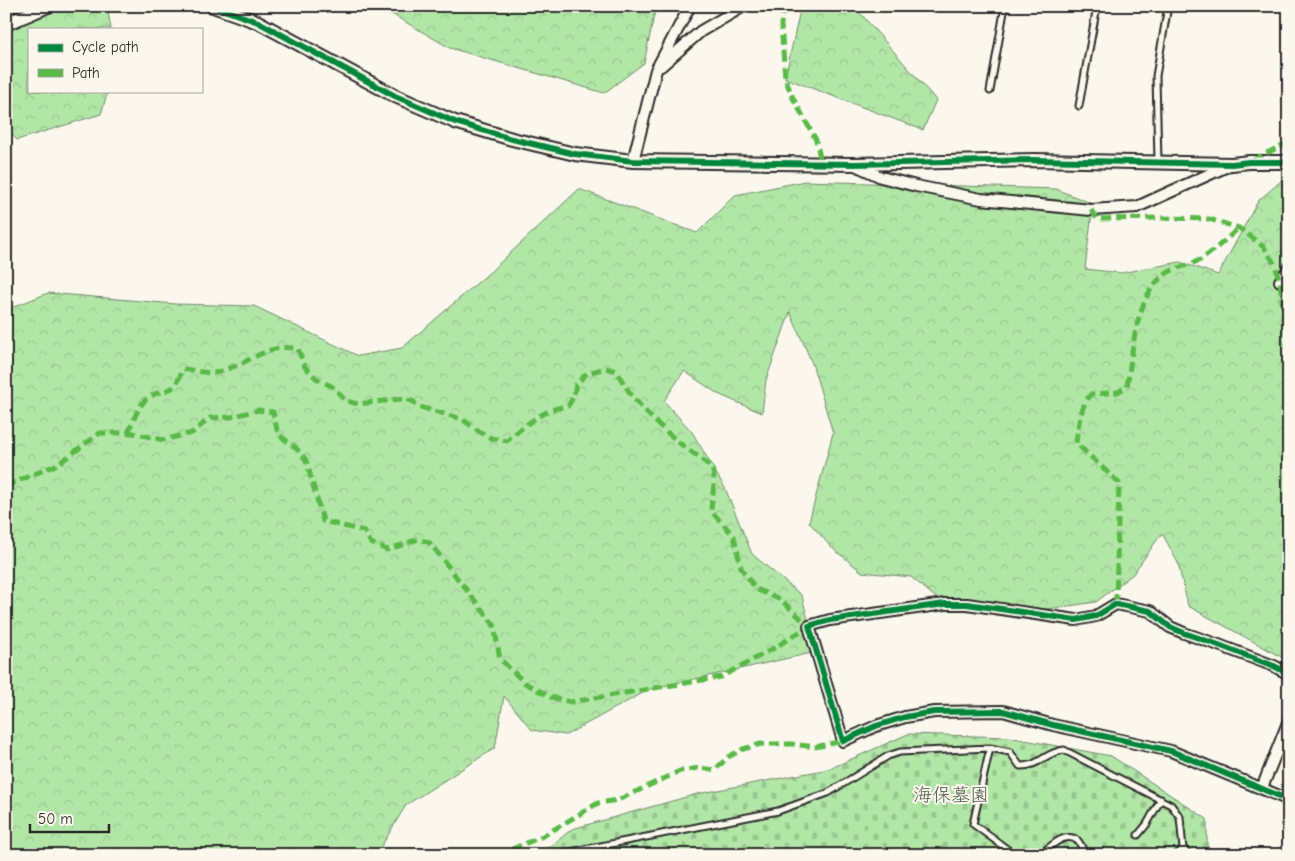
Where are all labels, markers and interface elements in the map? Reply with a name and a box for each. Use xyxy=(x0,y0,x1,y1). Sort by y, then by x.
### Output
legend xyxy=(28,28,202,92)
text: Cycle path xyxy=(72,38,139,56)
text: Path xyxy=(72,64,100,82)
park label: 海保墓園 xyxy=(913,784,989,806)
scale bar xyxy=(30,801,109,833)
text: 50 m xyxy=(38,810,73,828)

